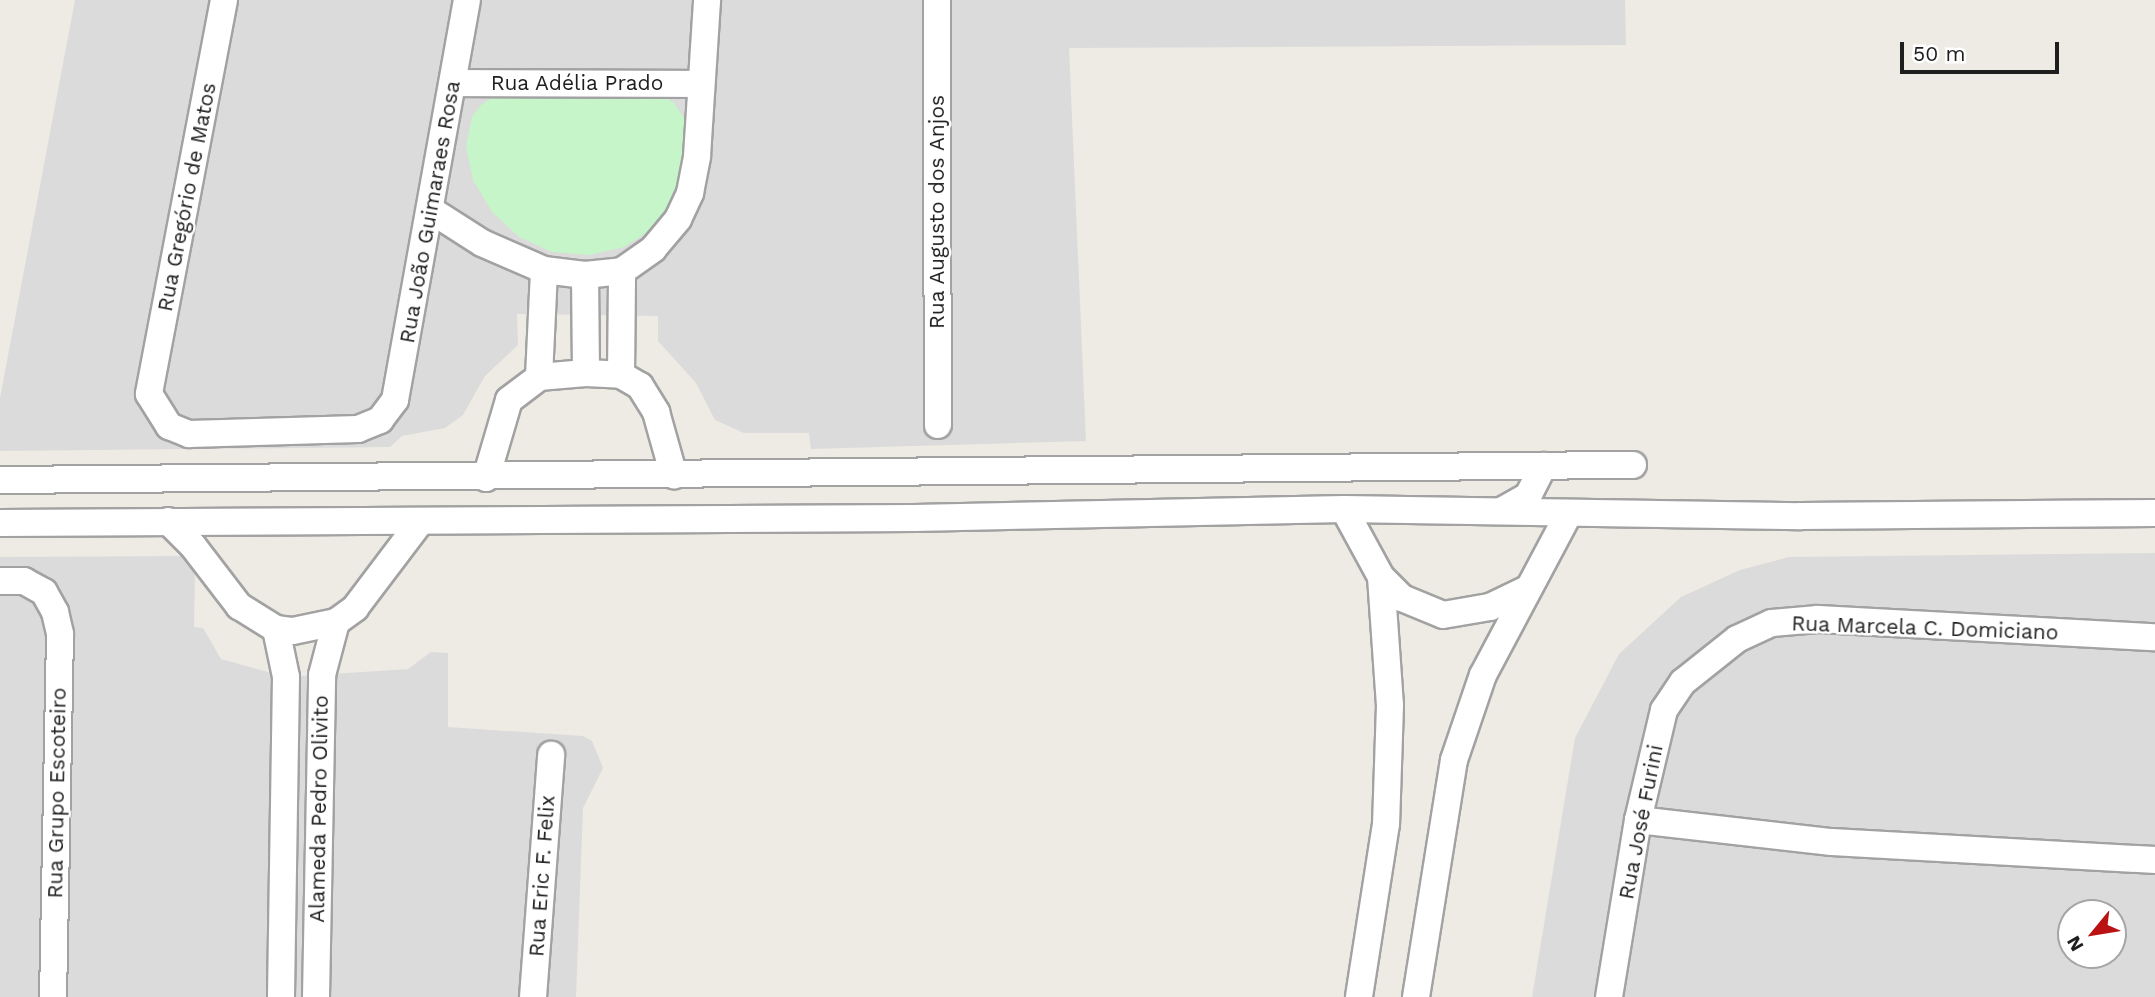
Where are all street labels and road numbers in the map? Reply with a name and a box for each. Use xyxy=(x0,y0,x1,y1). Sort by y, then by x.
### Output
street label: Rua Adélia Prado xyxy=(490,70,664,96)
street label: Rua João Guimaraes Rosa xyxy=(394,78,466,346)
street label: Rua Gregório de Matos xyxy=(152,80,222,314)
street label: Rua Augusto dos Anjos xyxy=(924,94,950,330)
street label: Rua Marcela C. Domiciano xyxy=(1791,611,2059,645)
street label: Rua Grupo Escoteiro xyxy=(43,687,71,899)
street label: Alameda Pedro Olivito xyxy=(304,695,334,923)
street label: Rua José Furini xyxy=(1614,742,1668,902)
street label: Rua Eric F. Felix xyxy=(524,794,560,958)

